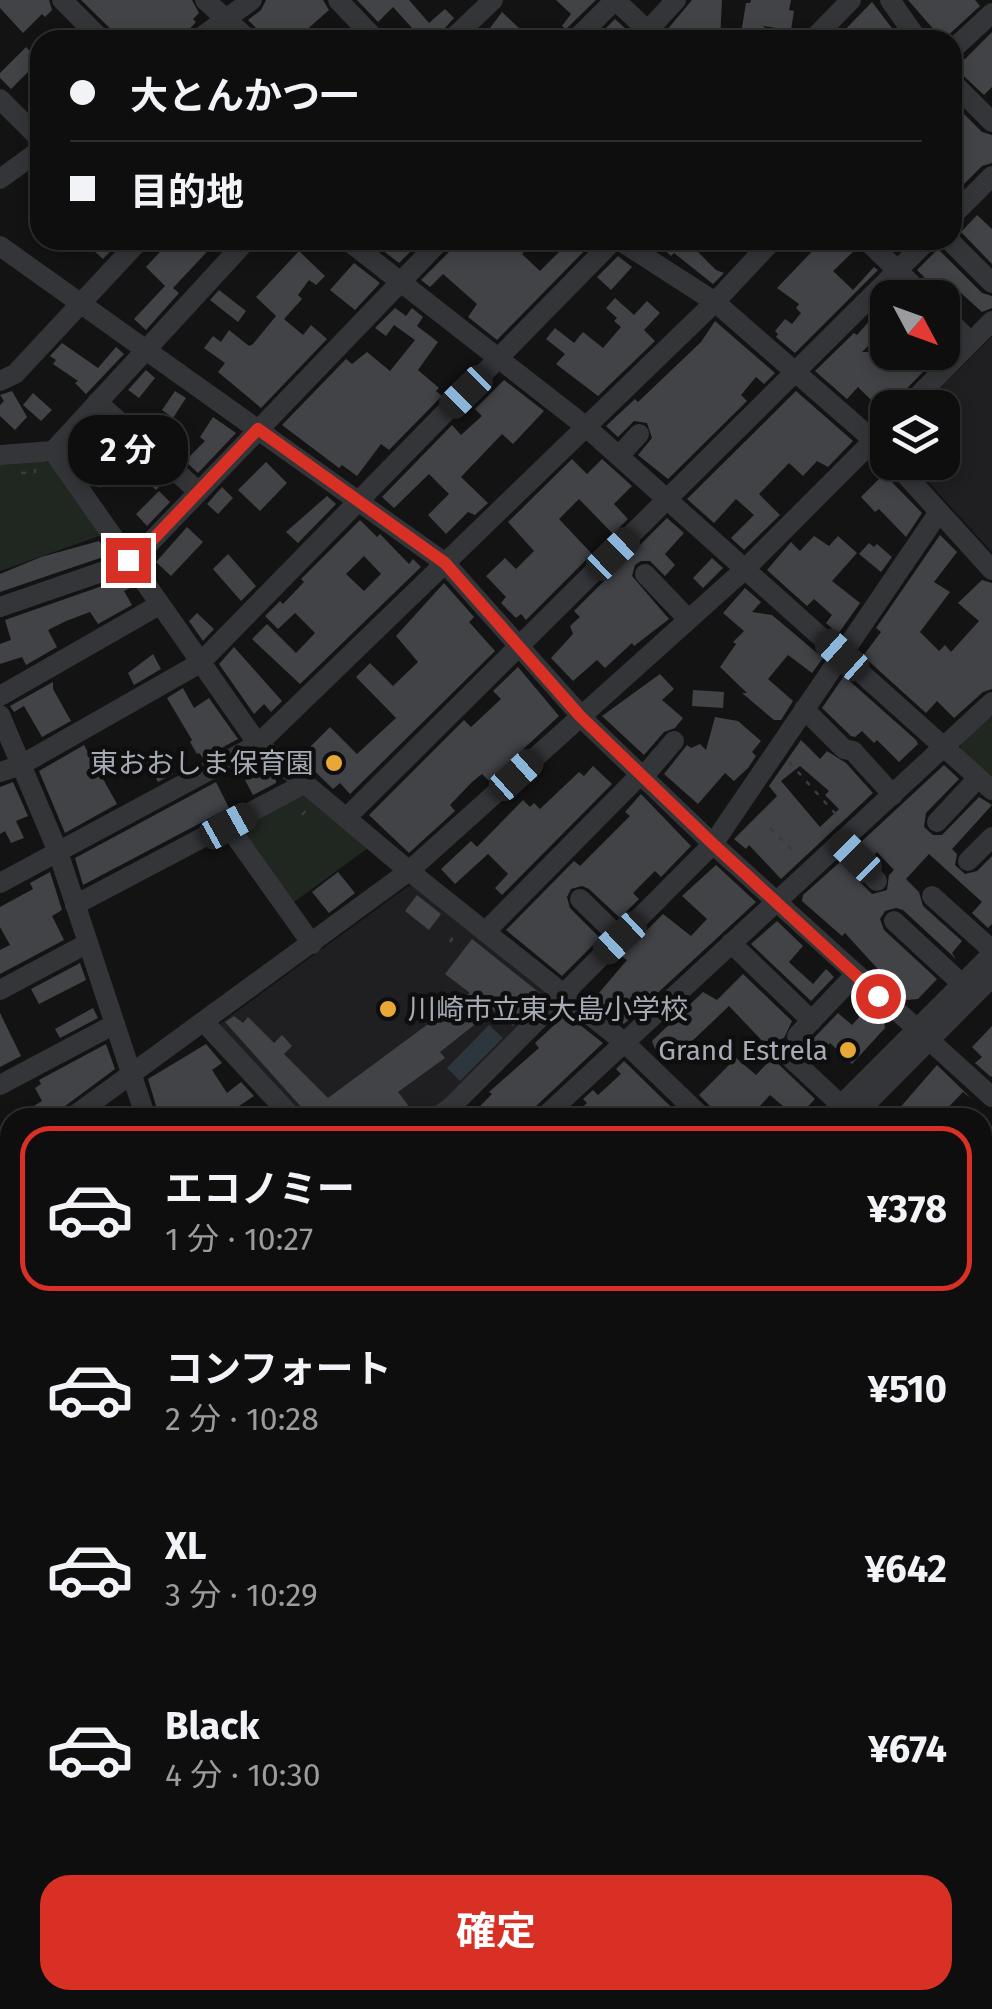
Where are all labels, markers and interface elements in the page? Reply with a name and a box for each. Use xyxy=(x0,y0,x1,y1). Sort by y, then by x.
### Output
text: 大とんかつ一 xyxy=(130,73,358,119)
text: 目的地 xyxy=(130,169,244,215)
north arrow xyxy=(870,280,960,370)
map controls xyxy=(870,280,960,480)
car xyxy=(434,360,498,424)
button: layers xyxy=(870,390,960,480)
callout: 2 分 xyxy=(68,415,188,485)
text: 2 分 xyxy=(100,431,156,469)
car xyxy=(581,522,645,586)
route end xyxy=(106,538,151,583)
car xyxy=(810,624,874,686)
car xyxy=(484,744,548,806)
place label: 東おおしま保育園 xyxy=(90,747,314,780)
marker: 東おおしま保育園 xyxy=(323,752,345,774)
car xyxy=(194,798,262,854)
car xyxy=(823,824,887,888)
car xyxy=(588,907,652,969)
route start xyxy=(856,974,901,1019)
place label: 川崎市立東大島小学校 xyxy=(408,993,688,1026)
marker: 川崎市立東大島小学校 xyxy=(377,998,399,1020)
place label: Grand Estrela xyxy=(658,1034,828,1067)
marker: Grand Estrela xyxy=(837,1039,859,1061)
icon: car xyxy=(45,1164,135,1254)
text: エコノミー xyxy=(165,1166,355,1212)
text: ¥378 xyxy=(867,1186,947,1232)
text: 1 分 · 10:27 xyxy=(165,1220,313,1258)
icon: car xyxy=(45,1344,135,1434)
text: コンフォート xyxy=(165,1346,392,1392)
text: ¥510 xyxy=(868,1366,947,1412)
text: 2 分 · 10:28 xyxy=(165,1400,319,1438)
text: XL xyxy=(165,1523,207,1569)
icon: car xyxy=(45,1524,135,1614)
text: ¥642 xyxy=(865,1546,947,1592)
text: 3 分 · 10:29 xyxy=(165,1576,318,1614)
text: Black xyxy=(165,1703,260,1749)
icon: car xyxy=(45,1704,135,1794)
text: ¥674 xyxy=(868,1726,947,1772)
text: 4 分 · 10:30 xyxy=(165,1756,321,1794)
button: 確定 xyxy=(40,1875,952,1990)

